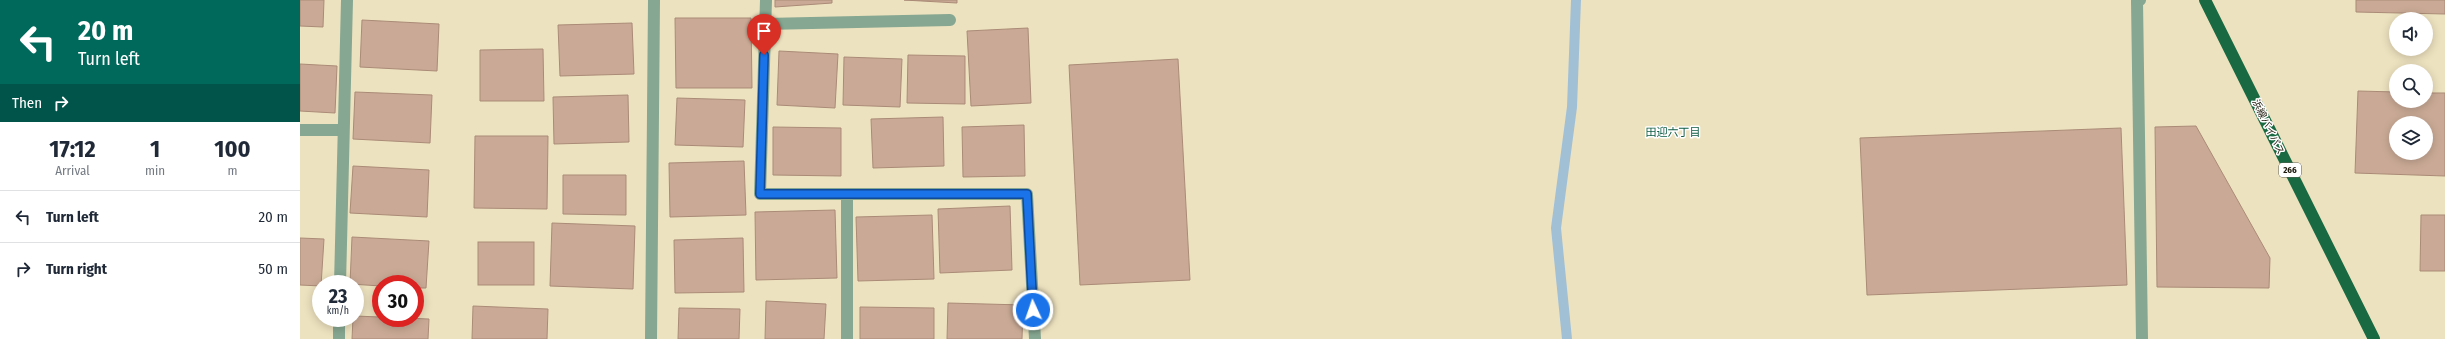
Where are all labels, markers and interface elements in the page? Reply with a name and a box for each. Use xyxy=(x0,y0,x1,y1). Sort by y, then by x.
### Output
map controls xyxy=(2389,12,2433,160)
button: sound xyxy=(2389,12,2433,56)
text: 20 m xyxy=(78,14,133,47)
pin xyxy=(747,14,781,55)
icon: left xyxy=(12,16,64,68)
icon: arrive xyxy=(753,20,775,42)
text: Turn left xyxy=(78,48,140,70)
button: search xyxy=(2389,64,2433,108)
icon: right xyxy=(50,92,72,114)
text: Then xyxy=(12,94,42,112)
street label: 浜線バイパス xyxy=(2249,97,2287,157)
button: layers xyxy=(2389,116,2433,160)
district label: 田迎六丁目 xyxy=(1646,126,1701,139)
text: 17:12 xyxy=(49,135,96,163)
text: 1 xyxy=(150,135,160,163)
text: 100 xyxy=(214,135,251,163)
text: Arrival xyxy=(55,163,90,178)
text: min xyxy=(145,163,165,178)
text: m xyxy=(227,163,237,178)
road number: 266 xyxy=(2279,163,2301,177)
icon: left xyxy=(12,206,34,228)
text: Turn left xyxy=(46,208,99,226)
text: 20 m xyxy=(259,208,288,226)
icon: right xyxy=(12,258,34,280)
text: Turn right xyxy=(46,260,107,278)
text: 50 m xyxy=(258,260,288,278)
speed limit sign: 30 xyxy=(372,275,424,327)
text: 23 xyxy=(329,284,347,308)
position arrow xyxy=(1012,289,1054,331)
text: km/h xyxy=(327,305,349,317)

